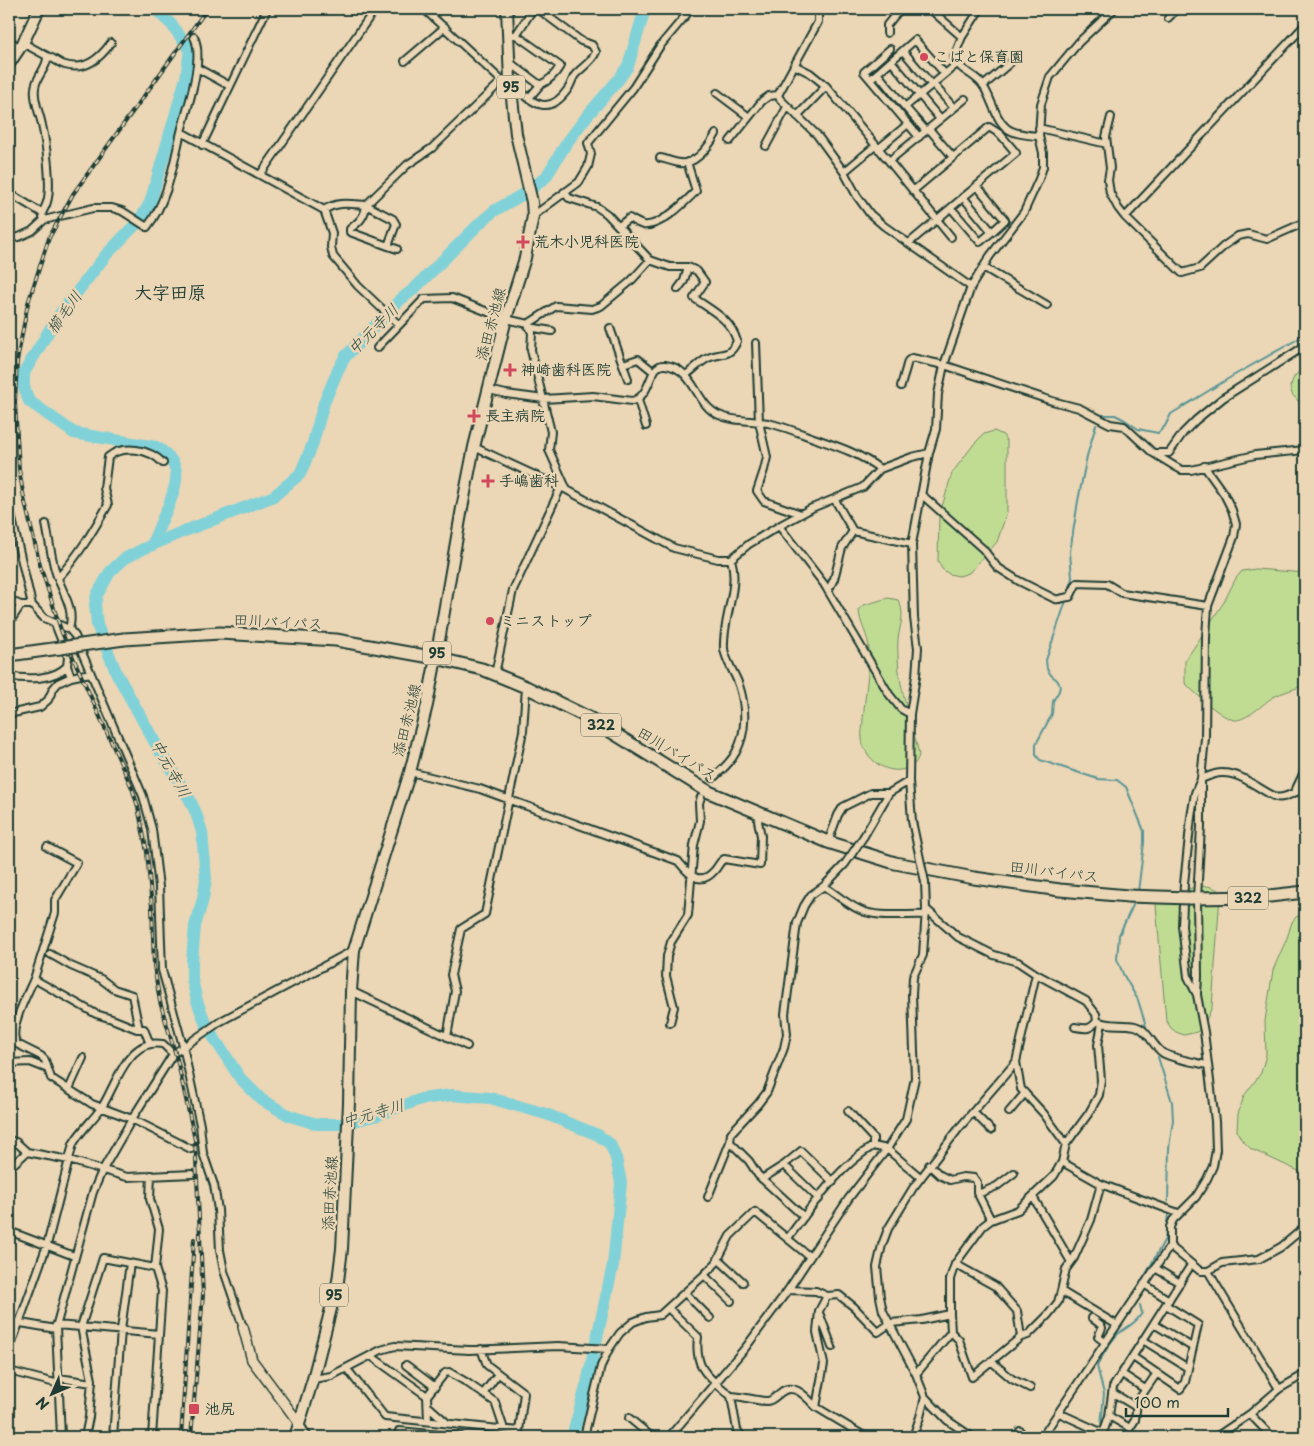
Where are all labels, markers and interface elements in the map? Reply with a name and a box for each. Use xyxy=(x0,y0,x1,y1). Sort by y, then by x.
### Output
place label: こばと保育園 xyxy=(934,44,1024,67)
marker: こばと保育園 xyxy=(918,51,930,63)
road number: 95 xyxy=(497,75,525,98)
place label: 荒木小児科医院 xyxy=(534,229,639,252)
marker: 荒木小児科医院 xyxy=(516,235,530,249)
district label: 大字田原 xyxy=(134,278,206,305)
street label: 添田赤池線 xyxy=(469,284,510,363)
water label: 櫛毛川 xyxy=(39,285,87,338)
water label: 中元寺川 xyxy=(341,297,403,359)
place label: 神崎歯科医院 xyxy=(521,357,611,380)
marker: 神崎歯科医院 xyxy=(503,363,517,377)
place label: 長主病院 xyxy=(485,403,545,426)
marker: 長主病院 xyxy=(467,409,481,423)
place label: 手嶋歯科 xyxy=(499,468,559,491)
marker: 手嶋歯科 xyxy=(481,474,495,488)
street label: 田川バイパス xyxy=(233,607,323,634)
place label: ミニストップ xyxy=(500,608,592,631)
marker: ミニストップ xyxy=(484,615,496,627)
road number: 95 xyxy=(423,641,451,664)
street label: 添田赤池線 xyxy=(385,680,426,759)
road number: 322 xyxy=(581,714,621,736)
street label: 田川バイパス xyxy=(633,720,722,786)
water label: 中元寺川 xyxy=(146,734,198,801)
street label: 田川バイパス xyxy=(1008,854,1100,887)
road number: 322 xyxy=(1228,886,1268,910)
water label: 中元寺川 xyxy=(339,1092,407,1132)
street label: 添田赤池線 xyxy=(315,1155,342,1231)
road number: 95 xyxy=(320,1284,348,1306)
north arrow xyxy=(28,1368,78,1418)
scale bar xyxy=(1126,1386,1229,1418)
text: 100 m xyxy=(1134,1390,1180,1413)
text: N xyxy=(31,1392,54,1415)
place label: 池尻 xyxy=(205,1396,235,1419)
marker: 池尻 xyxy=(187,1402,201,1416)

